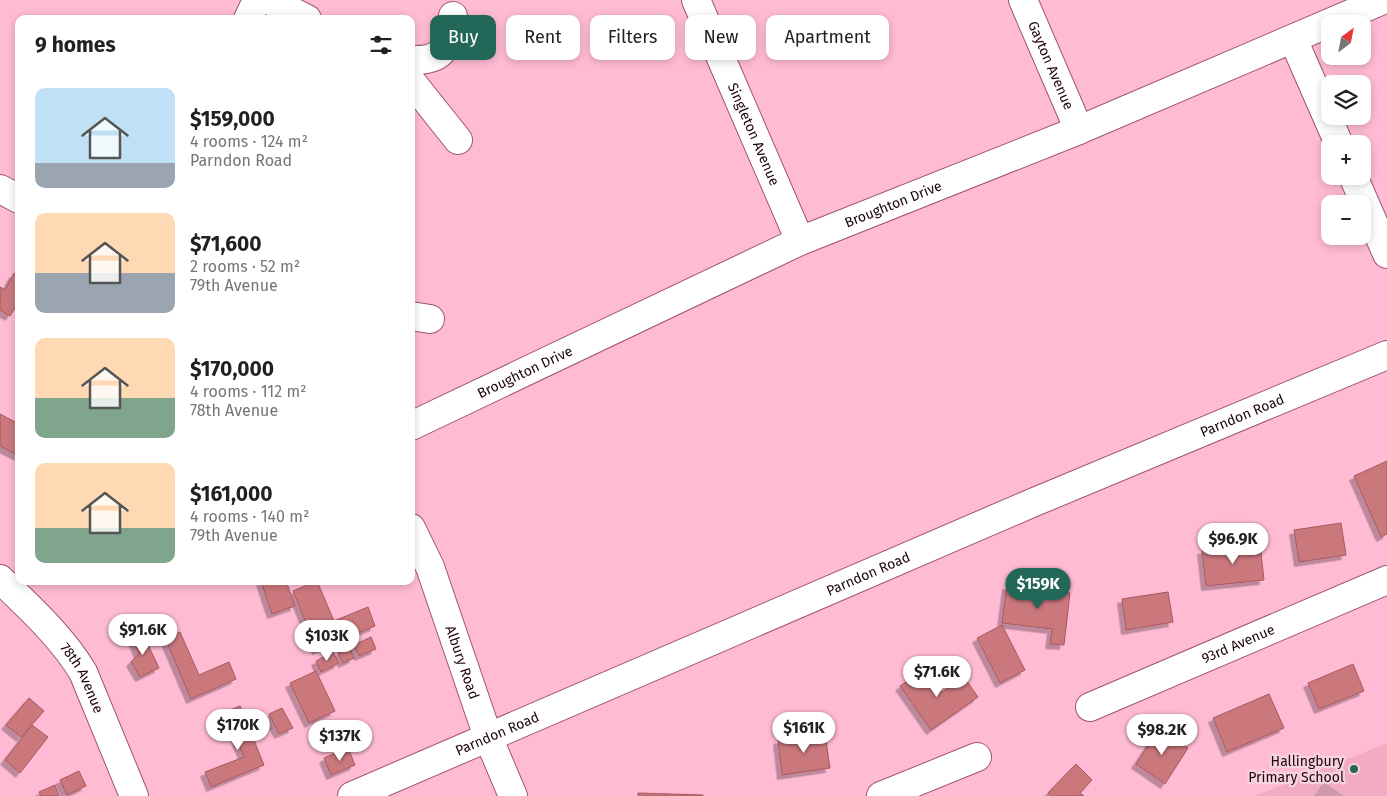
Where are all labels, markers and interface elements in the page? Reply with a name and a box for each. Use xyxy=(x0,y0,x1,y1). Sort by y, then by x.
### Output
chip: Buy xyxy=(430,15,496,60)
chip: Rent xyxy=(506,15,580,60)
chip: Filters xyxy=(590,15,675,60)
chip: New xyxy=(685,15,756,60)
chip: Apartment xyxy=(766,15,889,60)
north arrow xyxy=(1321,15,1371,65)
map controls xyxy=(1321,15,1371,245)
street label: Gayton Avenue xyxy=(1024,19,1077,112)
icon: filters xyxy=(367,31,395,59)
text: 9 homes xyxy=(35,32,116,58)
button: layers xyxy=(1321,75,1371,125)
street label: Singleton Avenue xyxy=(724,80,783,188)
text: $159,000 xyxy=(190,106,275,132)
icon: home xyxy=(75,108,135,168)
text: 4 rooms · 124 m² xyxy=(190,132,308,151)
button: + xyxy=(1321,135,1371,185)
text: Parndon Road xyxy=(190,151,292,170)
street label: Broughton Drive xyxy=(842,177,944,231)
button: − xyxy=(1321,195,1371,245)
text: $71,600 xyxy=(190,231,262,257)
icon: home xyxy=(75,233,135,293)
text: 2 rooms · 52 m² xyxy=(190,257,300,276)
text: 79th Avenue xyxy=(190,276,278,295)
street label: Broughton Drive xyxy=(475,342,575,402)
text: $170,000 xyxy=(190,356,274,382)
icon: home xyxy=(75,358,135,418)
text: 4 rooms · 112 m² xyxy=(190,382,306,401)
street label: Parndon Road xyxy=(1198,391,1287,441)
text: 78th Avenue xyxy=(190,401,278,420)
text: $161,000 xyxy=(190,481,273,507)
icon: home xyxy=(75,483,135,543)
text: 4 rooms · 140 m² xyxy=(190,507,309,526)
pin: $96.9K xyxy=(1192,522,1274,565)
text: 79th Avenue xyxy=(190,526,278,545)
text: $96.9K xyxy=(1208,529,1258,548)
street label: Parndon Road xyxy=(824,549,913,600)
pin: $159K xyxy=(1003,568,1073,610)
text: $159K xyxy=(1016,574,1060,593)
pin: $91.6K xyxy=(102,614,184,656)
text: $91.6K xyxy=(119,620,167,639)
pin: $103K xyxy=(292,620,362,662)
street label: 93rd Avenue xyxy=(1199,621,1277,667)
street label: Albury Road xyxy=(442,623,482,702)
text: $103K xyxy=(305,626,349,645)
street label: 78th Avenue xyxy=(57,640,107,716)
pin: $71.6K xyxy=(896,656,978,698)
text: $71.6K xyxy=(914,662,960,681)
pin: $170K xyxy=(203,708,273,751)
street label: Parndon Road xyxy=(453,708,542,759)
pin: $161K xyxy=(769,712,839,754)
pin: $98.2K xyxy=(1121,714,1203,756)
text: $170K xyxy=(217,715,259,734)
text: $161K xyxy=(783,718,825,737)
pin: $137K xyxy=(305,720,375,762)
text: $98.2K xyxy=(1137,720,1187,739)
text: $137K xyxy=(319,726,361,745)
place label: Hallingbury Primary School xyxy=(1248,753,1344,786)
marker: Hallingbury Primary School xyxy=(1348,763,1360,775)

